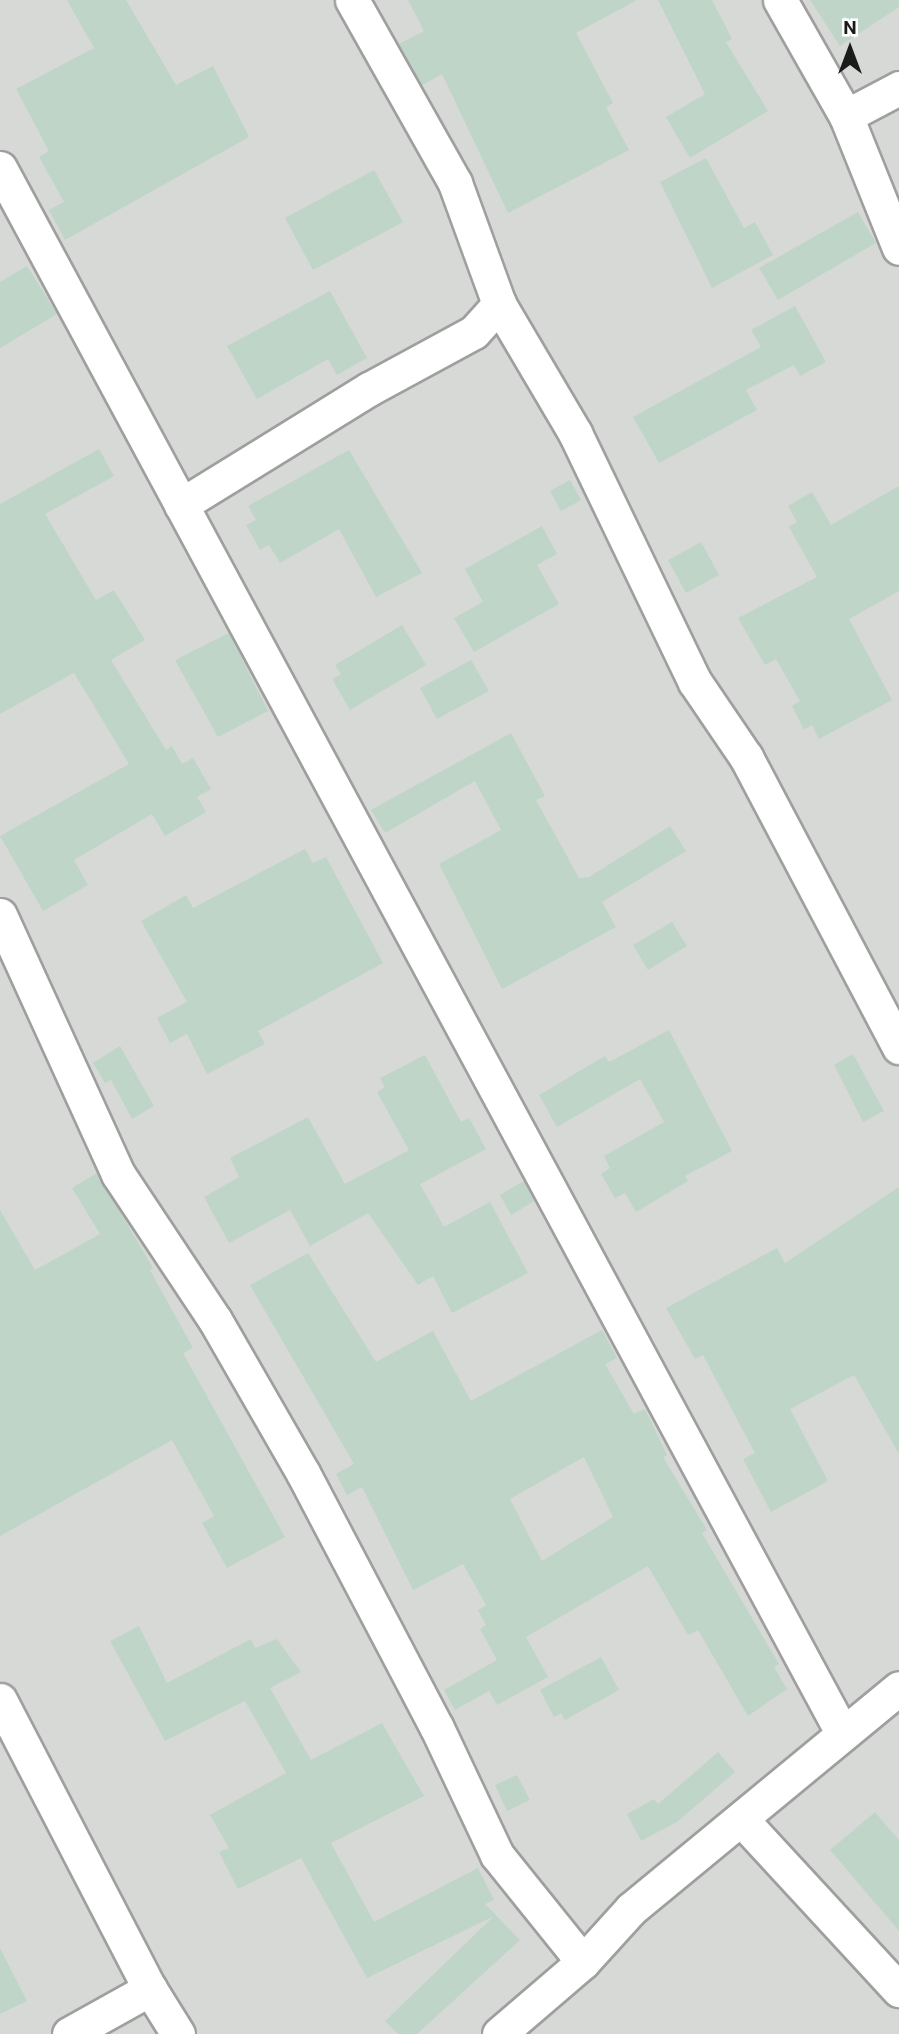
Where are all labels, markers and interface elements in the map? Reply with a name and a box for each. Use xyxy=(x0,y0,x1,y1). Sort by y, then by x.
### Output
north arrow xyxy=(815,14,885,84)
text: N xyxy=(843,16,857,39)

